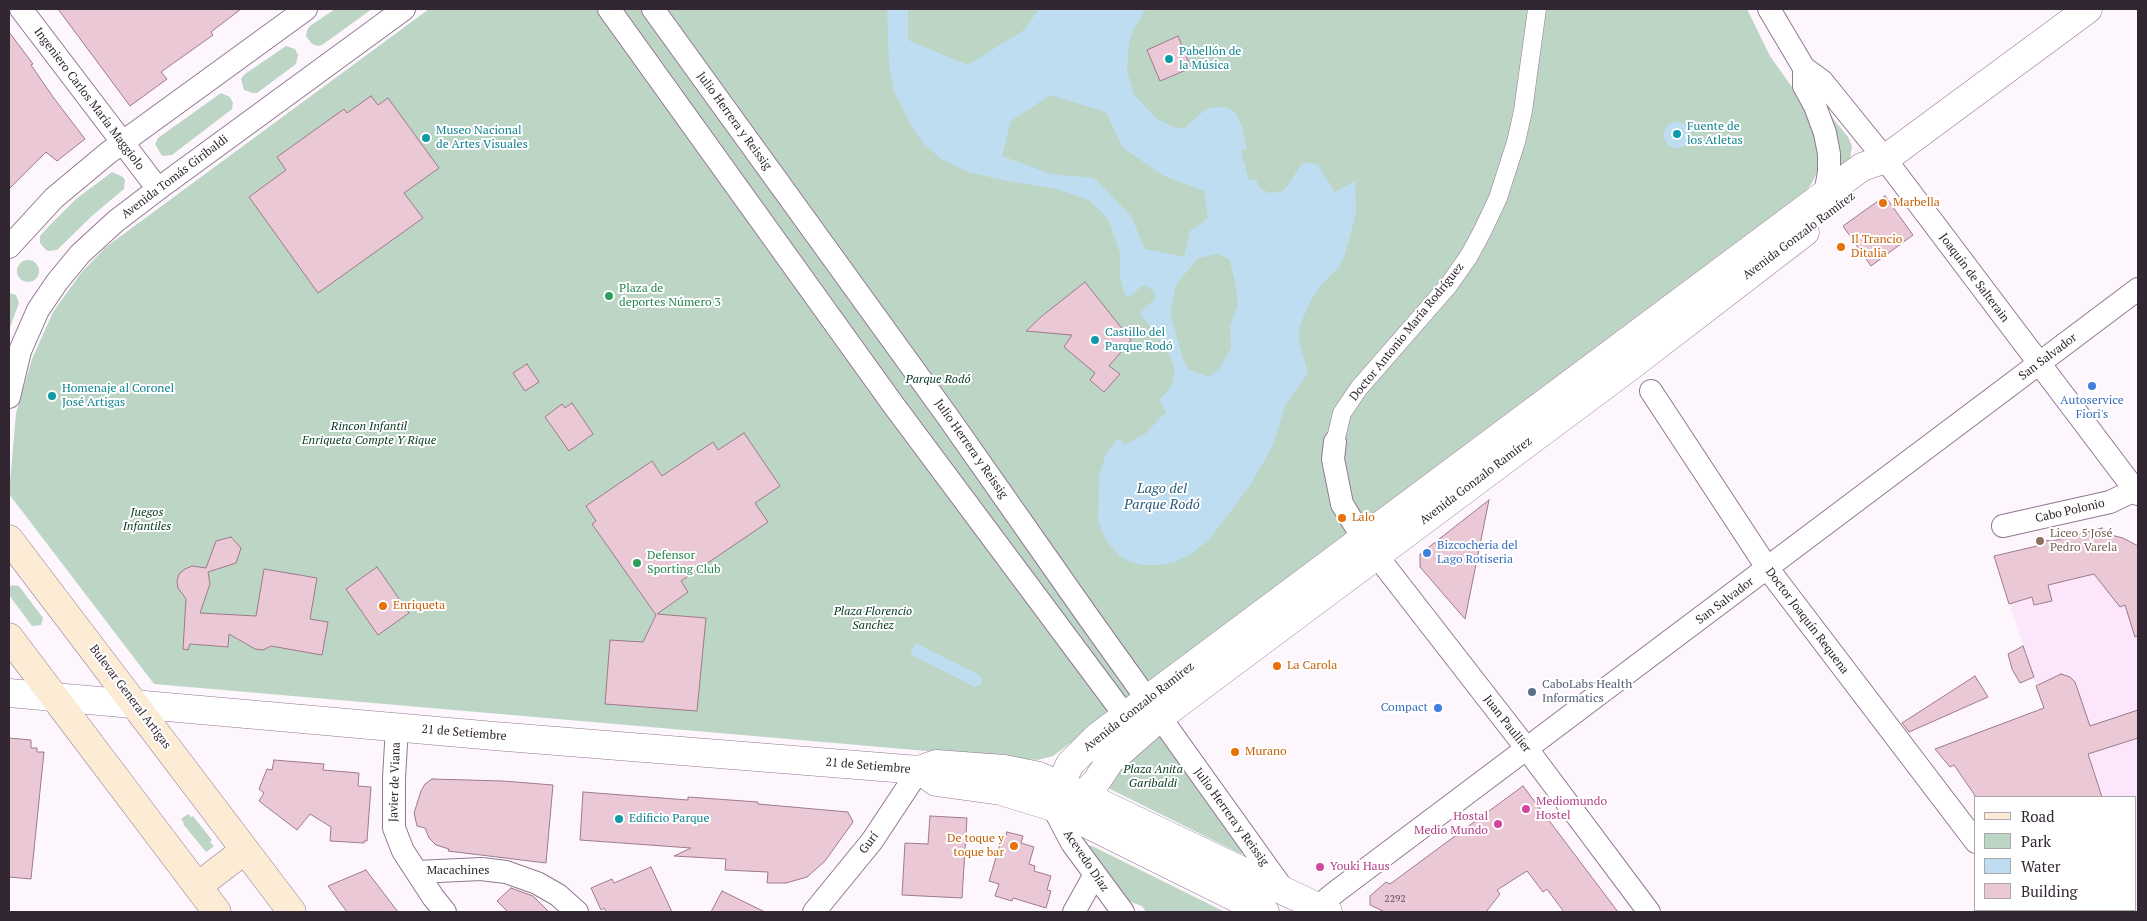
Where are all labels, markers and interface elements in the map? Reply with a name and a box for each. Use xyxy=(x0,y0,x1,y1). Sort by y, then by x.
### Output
street label: Ingeniero Carlos María Maggiolo xyxy=(31,25,147,173)
place label: Pabellón de la Música xyxy=(1179,45,1241,73)
marker: Pabellón de la Música xyxy=(1163,53,1175,65)
street label: Julio Herrera y Reissig xyxy=(694,69,774,173)
place label: Fuente de los Atletas xyxy=(1687,120,1743,148)
place label: Museo Nacional de Artes Visuales xyxy=(436,124,528,152)
marker: Fuente de los Atletas xyxy=(1671,128,1683,140)
street label: Avenida Tomás Giribaldi xyxy=(119,132,231,222)
marker: Museo Nacional de Artes Visuales xyxy=(420,132,432,144)
street label: Avenida Gonzalo Ramírez xyxy=(1740,189,1858,283)
place label: Marbella xyxy=(1893,196,1940,210)
marker: Marbella xyxy=(1877,197,1889,209)
street label: Joaquín de Salterain xyxy=(1936,231,2012,325)
place label: Il Trancio Ditalia xyxy=(1851,233,1902,261)
marker: Il Trancio Ditalia xyxy=(1835,241,1847,253)
street label: Doctor Antonio María Rodríguez xyxy=(1347,260,1467,404)
place label: Plaza de deportes Número 3 xyxy=(619,282,721,310)
marker: Plaza de deportes Número 3 xyxy=(603,290,615,302)
place label: Castillo del Parque Rodó xyxy=(1105,326,1173,354)
street label: San Salvador xyxy=(2016,331,2080,383)
marker: Castillo del Parque Rodó xyxy=(1089,334,1101,346)
park label: Parque Rodó xyxy=(906,373,970,387)
marker: Autoservice Fiori's xyxy=(2086,380,2098,392)
place label: Homenaje al Coronel José Artigas xyxy=(62,382,174,410)
marker: Homenaje al Coronel José Artigas xyxy=(46,390,58,402)
place label: Autoservice Fiori's xyxy=(2060,394,2124,422)
street label: Julio Herrera y Reissig xyxy=(931,397,1011,501)
park label: Rincon Infantil Enriqueta Compte Y Rique xyxy=(302,420,436,448)
street label: Avenida Gonzalo Ramírez xyxy=(1417,434,1535,528)
water label: Lago del Parque Rodó xyxy=(1124,481,1200,514)
street label: Cabo Polonio xyxy=(2034,496,2106,526)
park label: Juegos Infantiles xyxy=(123,506,171,534)
place label: Lalo xyxy=(1352,511,1375,525)
marker: Lalo xyxy=(1336,512,1348,524)
place label: Liceo 5 José Pedro Varela xyxy=(2050,527,2117,555)
marker: Liceo 5 José Pedro Varela xyxy=(2034,535,2046,547)
place label: Bizcocheria del Lago Rotiseria xyxy=(1437,539,1518,567)
marker: Bizcocheria del Lago Rotiseria xyxy=(1421,547,1433,559)
place label: Defensor Sporting Club xyxy=(647,549,721,577)
marker: Defensor Sporting Club xyxy=(631,557,643,569)
street label: Doctor Joaquín Requena xyxy=(1762,565,1852,677)
street label: San Salvador xyxy=(1693,575,1757,627)
place label: Enriqueta xyxy=(393,599,445,613)
marker: Enriqueta xyxy=(377,600,389,612)
park label: Plaza Florencio Sanchez xyxy=(834,605,912,633)
street label: Bulevar General Artigas xyxy=(86,642,174,752)
street label: Avenida Gonzalo Ramírez xyxy=(1081,659,1197,755)
place label: La Carola xyxy=(1287,659,1337,673)
marker: La Carola xyxy=(1271,660,1283,672)
place label: CaboLabs Health Informatics xyxy=(1542,678,1632,706)
marker: CaboLabs Health Informatics xyxy=(1526,686,1538,698)
street label: Juan Paullier xyxy=(1480,693,1534,755)
place label: Compact xyxy=(1381,701,1428,715)
marker: Compact xyxy=(1432,702,1444,714)
street label: 21 de Setiembre xyxy=(421,722,507,744)
street label: Javier de Viana xyxy=(386,742,404,822)
place label: Murano xyxy=(1245,745,1287,759)
marker: Murano xyxy=(1229,746,1241,758)
street label: 21 de Setiembre xyxy=(825,755,911,777)
park label: Plaza Anita Garibaldi xyxy=(1123,763,1183,791)
street label: Julio Herrera y Reissig xyxy=(1191,765,1271,869)
place label: Mediomundo Hostel xyxy=(1536,795,1607,823)
legend xyxy=(1974,796,2137,911)
marker: Mediomundo Hostel xyxy=(1520,803,1532,815)
text: Road xyxy=(2021,806,2054,826)
place label: Hostal Medio Mundo xyxy=(1414,810,1488,838)
place label: Edificio Parque xyxy=(629,812,710,826)
marker: Edificio Parque xyxy=(613,813,625,825)
marker: Hostal Medio Mundo xyxy=(1492,818,1504,830)
street label: Acevedo Díaz xyxy=(1060,828,1112,894)
street label: Gurí xyxy=(856,829,882,857)
text: Park xyxy=(2021,831,2051,851)
place label: De toque y toque bar xyxy=(947,832,1004,860)
marker: De toque y toque bar xyxy=(1008,840,1020,852)
text: Water xyxy=(2021,856,2060,876)
place label: Youki Haus xyxy=(1330,860,1390,874)
marker: Youki Haus xyxy=(1314,861,1326,873)
street label: Macachines xyxy=(427,864,489,878)
text: Building xyxy=(2021,881,2078,901)
house number: 2292 xyxy=(1384,893,1406,905)

